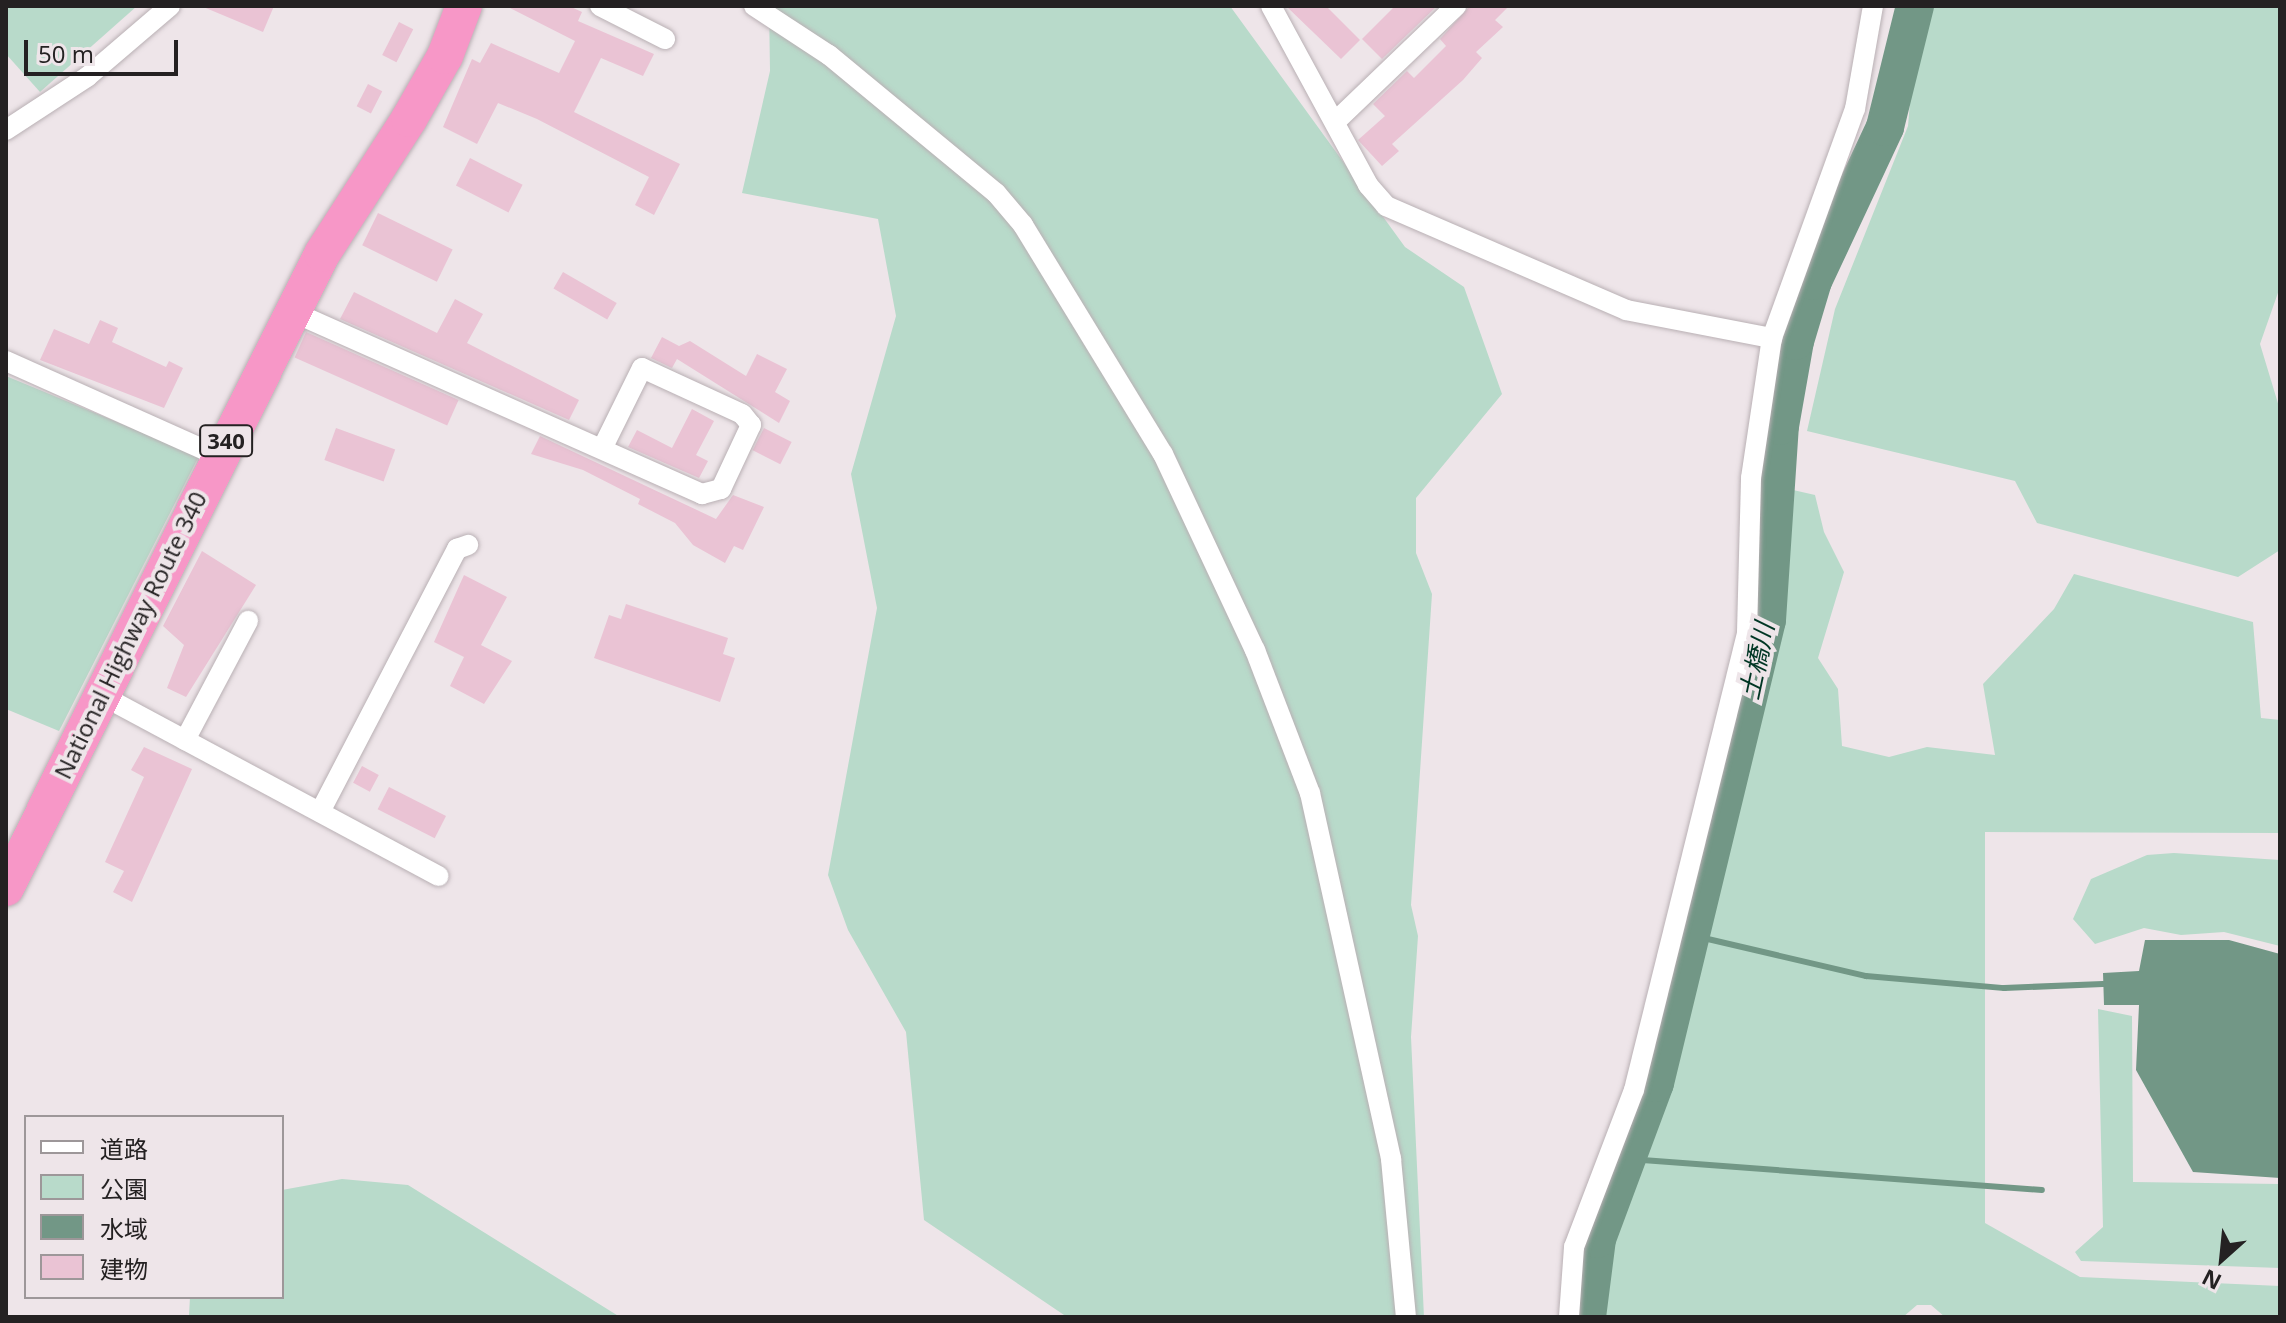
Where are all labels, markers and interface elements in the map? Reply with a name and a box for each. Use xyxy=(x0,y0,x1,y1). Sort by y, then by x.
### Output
scale bar xyxy=(28,24,182,74)
text: 50 m xyxy=(38,37,94,70)
road number: 340 xyxy=(198,423,254,459)
street label: National Highway Route 340 xyxy=(48,487,212,783)
water label: 土橋川 xyxy=(1734,620,1780,702)
legend xyxy=(24,1115,284,1299)
text: 道路 xyxy=(100,1132,148,1165)
text: 公園 xyxy=(100,1172,148,1205)
text: 水域 xyxy=(100,1212,148,1245)
north arrow xyxy=(2182,1219,2262,1299)
text: 建物 xyxy=(100,1252,148,1285)
text: N xyxy=(2196,1263,2226,1298)

